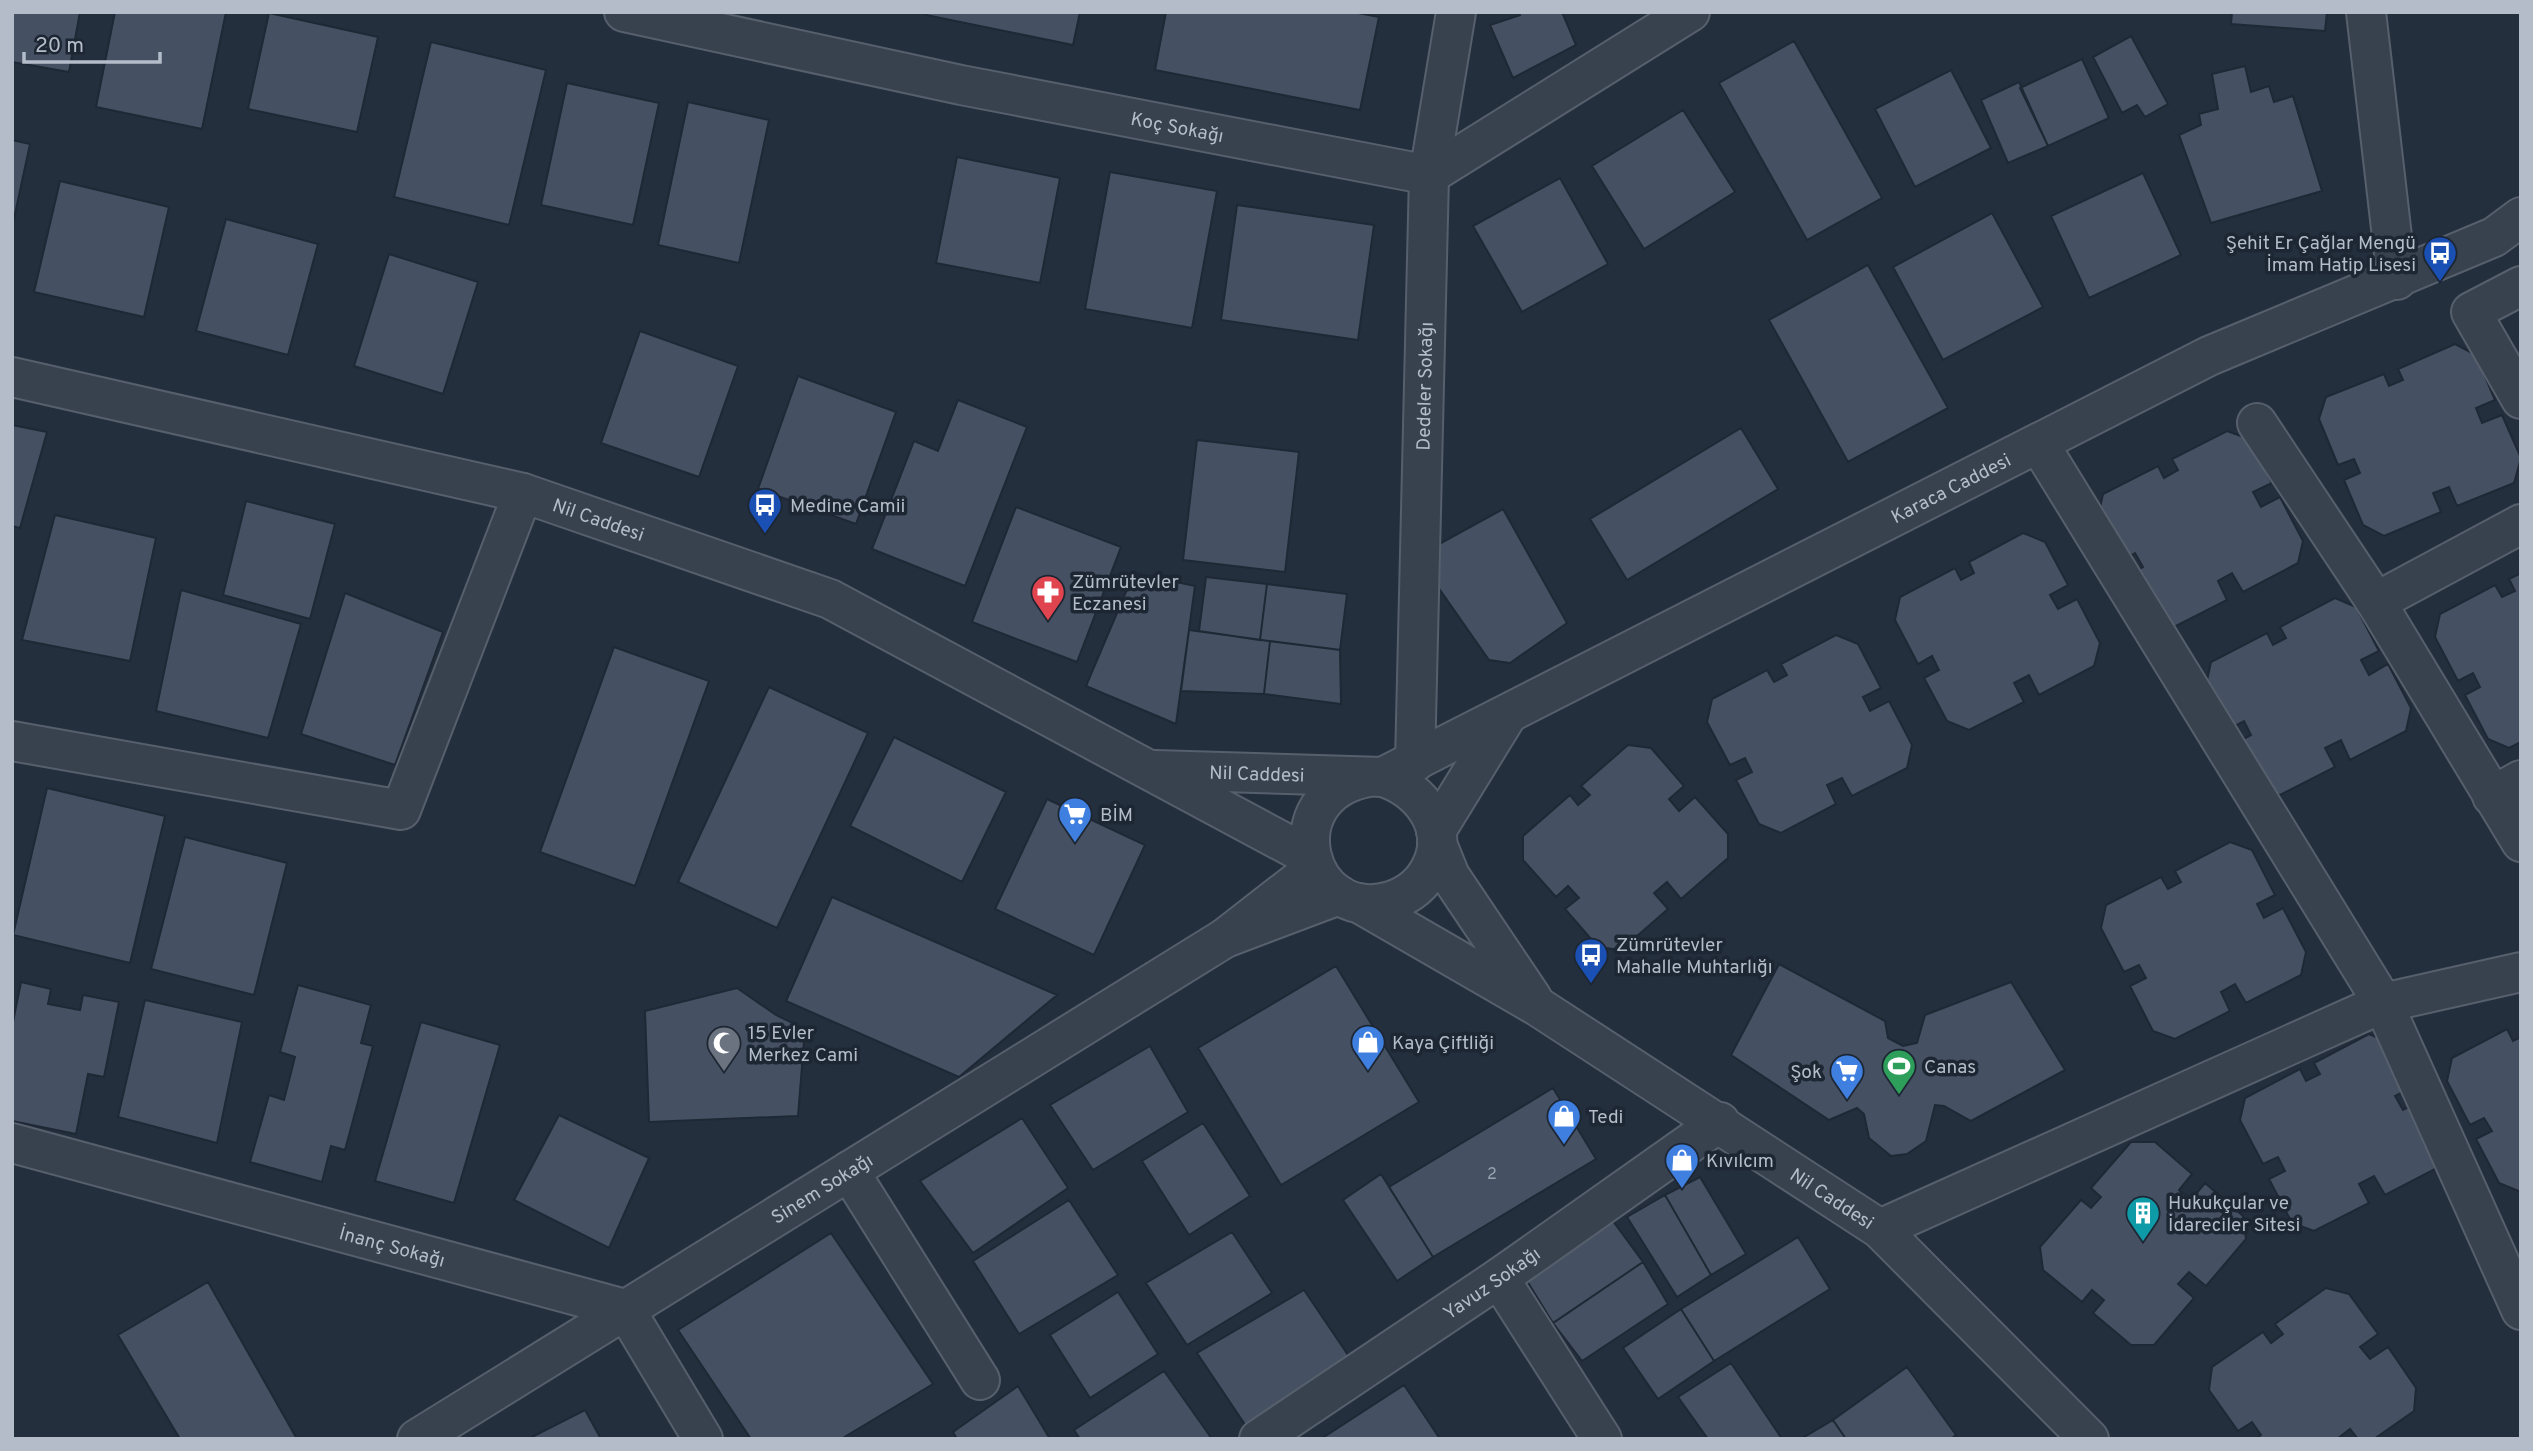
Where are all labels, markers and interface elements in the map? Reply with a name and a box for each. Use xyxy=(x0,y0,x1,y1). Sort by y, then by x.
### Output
scale bar xyxy=(24,21,161,65)
text: 20 m xyxy=(35,33,84,60)
street label: Koç Sokağı xyxy=(1128,108,1225,149)
place label: Şehit Er Çağlar Mengü İmam Hatip Lisesi xyxy=(2226,232,2416,278)
bus stop icon: Şehit Er Çağlar Mengü İmam Hatip Lisesi xyxy=(2421,234,2459,283)
street label: Dedeler Sokağı xyxy=(1412,321,1439,451)
street label: Karaca Caddesi xyxy=(1887,449,2015,530)
bus stop icon: Medine Camii xyxy=(746,486,784,535)
street label: Nil Caddesi xyxy=(549,494,647,548)
place label: Medine Camii xyxy=(790,495,905,519)
place label: Zümrütevler Eczanesi xyxy=(1072,571,1179,617)
pharmacy icon: Zümrütevler Eczanesi xyxy=(1029,573,1067,622)
street label: Nil Caddesi xyxy=(1209,762,1305,789)
supermarket icon: BİM xyxy=(1056,795,1094,844)
place label: BİM xyxy=(1100,803,1133,828)
place label: Zümrütevler Mahalle Muhtarlığı xyxy=(1616,934,1773,980)
bus stop icon: Zümrütevler Mahalle Muhtarlığı xyxy=(1572,936,1610,985)
place label: 15 Evler Merkez Cami xyxy=(748,1022,858,1068)
shop icon: Kaya Çiftliği xyxy=(1349,1023,1387,1072)
mosque icon: 15 Evler Merkez Cami xyxy=(705,1024,743,1073)
place label: Kaya Çiftliği xyxy=(1392,1032,1494,1056)
sports icon: Canas xyxy=(1880,1047,1918,1096)
supermarket icon: Şok xyxy=(1828,1052,1866,1101)
place label: Canas xyxy=(1924,1056,1976,1080)
place label: Şok xyxy=(1790,1061,1822,1085)
shop icon: Tedi xyxy=(1545,1097,1583,1146)
place label: Tedi xyxy=(1588,1106,1623,1130)
shop icon: Kıvılcım xyxy=(1663,1141,1701,1190)
street label: Sinem Sokağı xyxy=(767,1149,878,1230)
place label: Kıvılcım xyxy=(1706,1150,1774,1174)
street label: Nil Caddesi xyxy=(1785,1164,1878,1236)
house number: 2 xyxy=(1487,1165,1497,1185)
place label: Hukukçular ve İdareciler Sitesi xyxy=(2168,1192,2300,1238)
building icon: Hukukçular ve İdareciler Sitesi xyxy=(2124,1194,2162,1243)
street label: İnanç Sokağı xyxy=(336,1221,447,1274)
street label: Yavuz Sokağı xyxy=(1439,1243,1546,1326)

